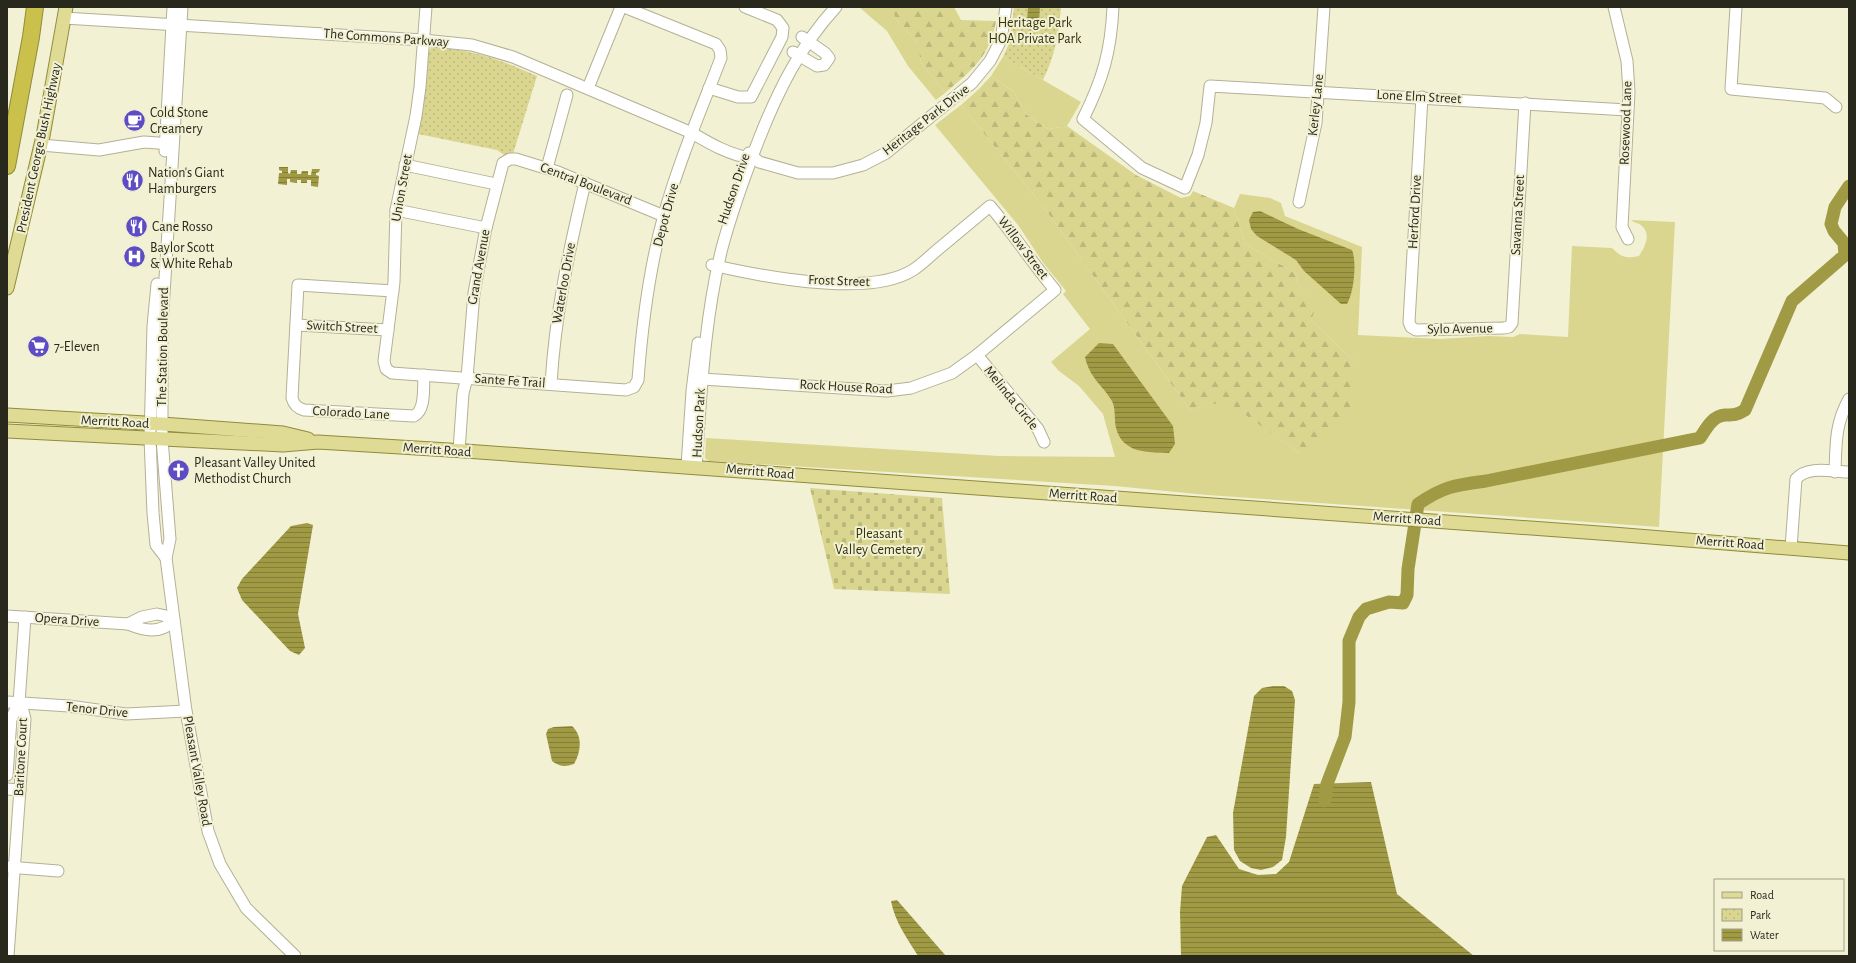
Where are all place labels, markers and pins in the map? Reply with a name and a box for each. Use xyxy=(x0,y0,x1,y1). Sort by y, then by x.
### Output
place label: Cold Stone Creamery xyxy=(150,106,208,136)
cafe icon: Cold Stone Creamery xyxy=(122,108,148,134)
place label: Nation's Giant Hamburgers xyxy=(148,166,225,196)
restaurant icon: Nation's Giant Hamburgers xyxy=(119,168,145,194)
restaurant icon: Cane Rosso xyxy=(123,214,149,240)
place label: Cane Rosso xyxy=(152,220,213,234)
place label: Baylor Scott & White Rehab xyxy=(150,241,233,271)
hospital icon: Baylor Scott & White Rehab xyxy=(121,243,147,269)
supermarket icon: 7-Eleven xyxy=(25,334,51,360)
place label: 7-Eleven xyxy=(54,340,100,354)
place label: Pleasant Valley United Methodist Church xyxy=(194,456,316,486)
church icon: Pleasant Valley United Methodist Church xyxy=(165,458,191,484)

